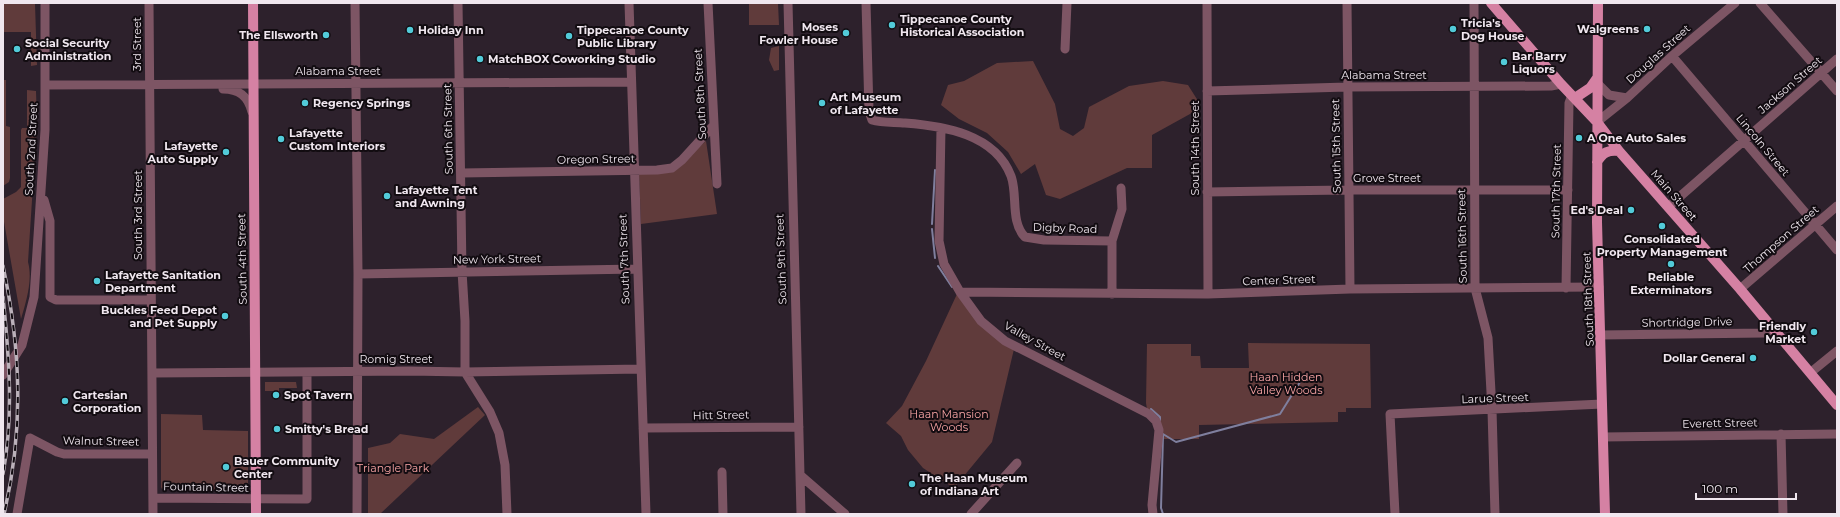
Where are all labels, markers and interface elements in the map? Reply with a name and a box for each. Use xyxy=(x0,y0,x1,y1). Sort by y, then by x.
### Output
place label: Tippecanoe County Historical Association xyxy=(900,12,1024,39)
street label: 3rd Street xyxy=(130,16,144,71)
place label: Tricia's Dog House xyxy=(1461,16,1525,43)
place label: Moses Fowler House xyxy=(759,20,838,47)
marker: Tippecanoe County Historical Association xyxy=(887,20,897,30)
street label: Douglas Street xyxy=(1623,21,1693,87)
place label: Walgreens xyxy=(1577,22,1639,36)
place label: Holiday Inn xyxy=(418,23,484,37)
place label: Tippecanoe County Public Library xyxy=(577,23,689,50)
marker: Tricia's Dog House xyxy=(1448,24,1458,34)
marker: Walgreens xyxy=(1642,24,1652,34)
marker: Holiday Inn xyxy=(405,25,415,35)
place label: The Ellsworth xyxy=(239,28,318,42)
marker: Moses Fowler House xyxy=(841,28,851,38)
marker: The Ellsworth xyxy=(321,30,331,40)
marker: Tippecanoe County Public Library xyxy=(564,31,574,41)
place label: Social Security Administration xyxy=(24,36,111,63)
marker: Social Security Administration xyxy=(12,44,22,54)
street label: South 8th Street xyxy=(691,48,709,140)
place label: Bar Barry Liquors xyxy=(1512,49,1567,76)
place label: MatchBOX Coworking Studio xyxy=(488,52,656,66)
street label: Jackson Street xyxy=(1754,53,1825,117)
marker: MatchBOX Coworking Studio xyxy=(475,54,485,64)
marker: Bar Barry Liquors xyxy=(1499,57,1509,67)
street label: Alabama Street xyxy=(295,64,381,78)
street label: Alabama Street xyxy=(1341,68,1427,82)
street label: South 6th Street xyxy=(440,83,456,174)
place label: Art Museum of Lafayette xyxy=(829,90,901,117)
place label: Regency Springs xyxy=(313,96,410,110)
marker: Regency Springs xyxy=(300,98,310,108)
marker: Art Museum of Lafayette xyxy=(817,98,827,108)
street label: South 15th Street xyxy=(1328,98,1344,193)
street label: South 14th Street xyxy=(1188,100,1202,196)
street label: South 2nd Street xyxy=(22,102,40,196)
street label: Lincoln Street xyxy=(1733,111,1793,179)
place label: Lafayette Custom Interiors xyxy=(289,126,385,153)
place label: A One Auto Sales xyxy=(1586,131,1686,145)
marker: A One Auto Sales xyxy=(1574,133,1584,143)
marker: Lafayette Custom Interiors xyxy=(276,134,286,144)
place label: Lafayette Auto Supply xyxy=(147,139,218,166)
street label: South 17th Street xyxy=(1548,143,1564,238)
marker: Lafayette Auto Supply xyxy=(221,147,231,157)
street label: Oregon Street xyxy=(557,151,636,167)
street label: Main Street xyxy=(1648,166,1700,224)
street label: South 3rd Street xyxy=(131,170,145,260)
street label: Grove Street xyxy=(1353,171,1422,185)
place label: Lafayette Tent and Awning xyxy=(395,183,478,210)
street label: South 16th Street xyxy=(1454,188,1470,283)
marker: Lafayette Tent and Awning xyxy=(382,191,392,201)
street label: Thompson Street xyxy=(1740,202,1822,276)
place label: Ed's Deal xyxy=(1571,203,1623,217)
marker: Ed's Deal xyxy=(1626,205,1636,215)
street label: South 4th Street xyxy=(234,213,250,305)
street label: South 7th Street xyxy=(615,213,633,304)
street label: South 9th Street xyxy=(772,213,790,305)
street label: Digby Road xyxy=(1033,220,1097,236)
marker: Consolidated Property Management xyxy=(1657,221,1667,231)
place label: Consolidated Property Management xyxy=(1597,232,1728,259)
street label: New York Street xyxy=(453,251,542,267)
street label: South 18th Street xyxy=(1579,251,1597,347)
marker: Reliable Exterminators xyxy=(1666,259,1676,269)
place label: Lafayette Sanitation Department xyxy=(105,268,221,295)
place label: Reliable Exterminators xyxy=(1630,270,1712,297)
street label: Center Street xyxy=(1242,272,1316,288)
marker: Lafayette Sanitation Department xyxy=(92,276,102,286)
place label: Buckles Feed Depot and Pet Supply xyxy=(101,303,217,330)
marker: Buckles Feed Depot and Pet Supply xyxy=(220,311,230,321)
street label: Shortridge Drive xyxy=(1642,314,1733,330)
street label: Valley Street xyxy=(1002,318,1069,364)
place label: Friendly Market xyxy=(1759,319,1806,346)
marker: Friendly Market xyxy=(1809,327,1819,337)
place label: Dollar General xyxy=(1663,351,1745,365)
street label: Romig Street xyxy=(359,352,433,366)
marker: Dollar General xyxy=(1748,353,1758,363)
park label: Haan Hidden Valley Woods xyxy=(1249,370,1323,397)
place label: Cartesian Corporation xyxy=(73,388,141,415)
place label: Spot Tavern xyxy=(284,388,353,402)
marker: Spot Tavern xyxy=(271,390,281,400)
street label: Larue Street xyxy=(1461,390,1530,406)
marker: Cartesian Corporation xyxy=(60,396,70,406)
street label: Hitt Street xyxy=(693,407,750,422)
park label: Haan Mansion Woods xyxy=(909,407,989,434)
street label: Everett Street xyxy=(1682,415,1758,431)
place label: Smitty's Bread xyxy=(285,422,368,436)
marker: Smitty's Bread xyxy=(272,424,282,434)
street label: Walnut Street xyxy=(63,433,140,449)
place label: Bauer Community Center xyxy=(234,454,340,481)
park label: Triangle Park xyxy=(357,461,430,475)
marker: Bauer Community Center xyxy=(221,462,231,472)
place label: The Haan Museum of Indiana Art xyxy=(920,471,1028,498)
scale bar xyxy=(1696,475,1796,501)
street label: Fountain Street xyxy=(163,479,250,495)
marker: The Haan Museum of Indiana Art xyxy=(907,479,917,489)
text: 100 m xyxy=(1702,481,1738,496)

